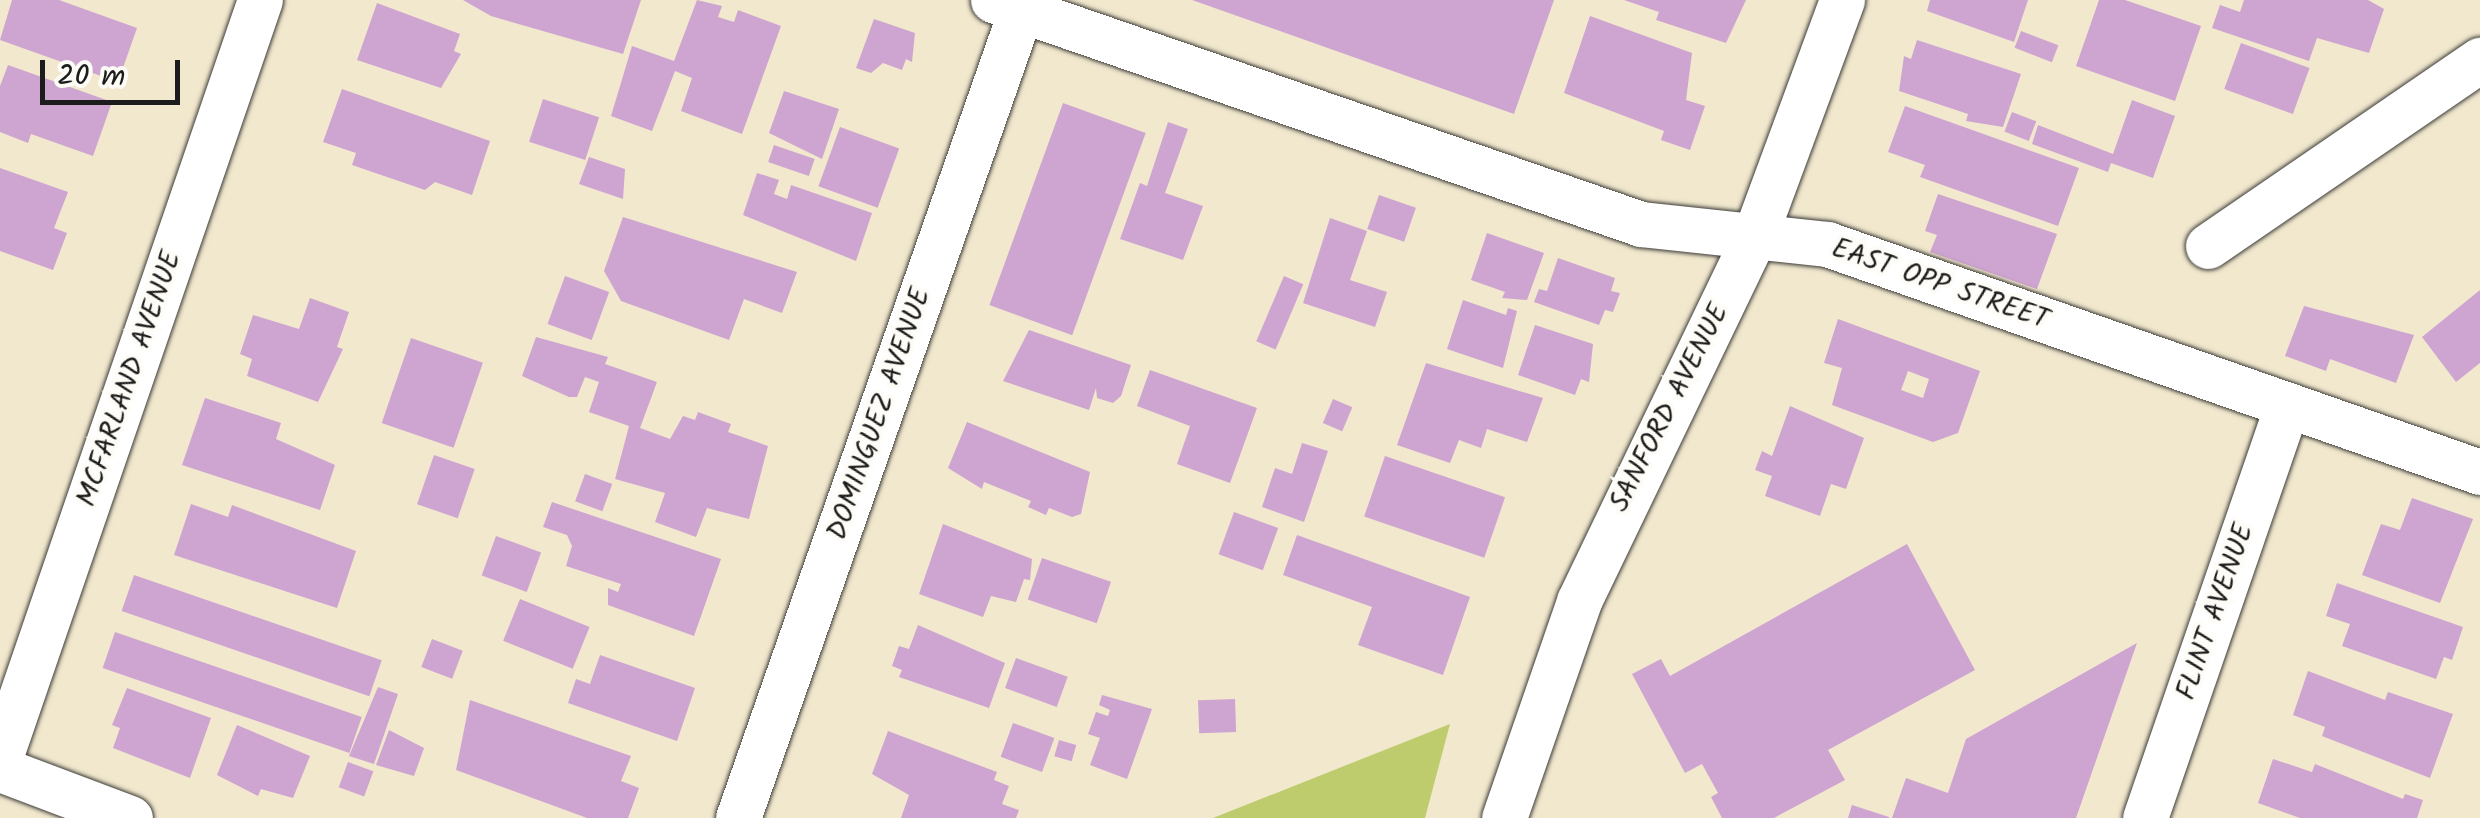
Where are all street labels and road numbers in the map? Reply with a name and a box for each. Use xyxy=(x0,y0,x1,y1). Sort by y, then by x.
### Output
street label: EAST OPP STREET xyxy=(1827,232,2053,338)
street label: MCFARLAND AVENUE xyxy=(71,247,189,511)
street label: DOMINGUEZ AVENUE xyxy=(821,284,939,544)
street label: SANFORD AVENUE xyxy=(1603,298,1737,518)
street label: FLINT AVENUE xyxy=(2170,519,2262,705)

